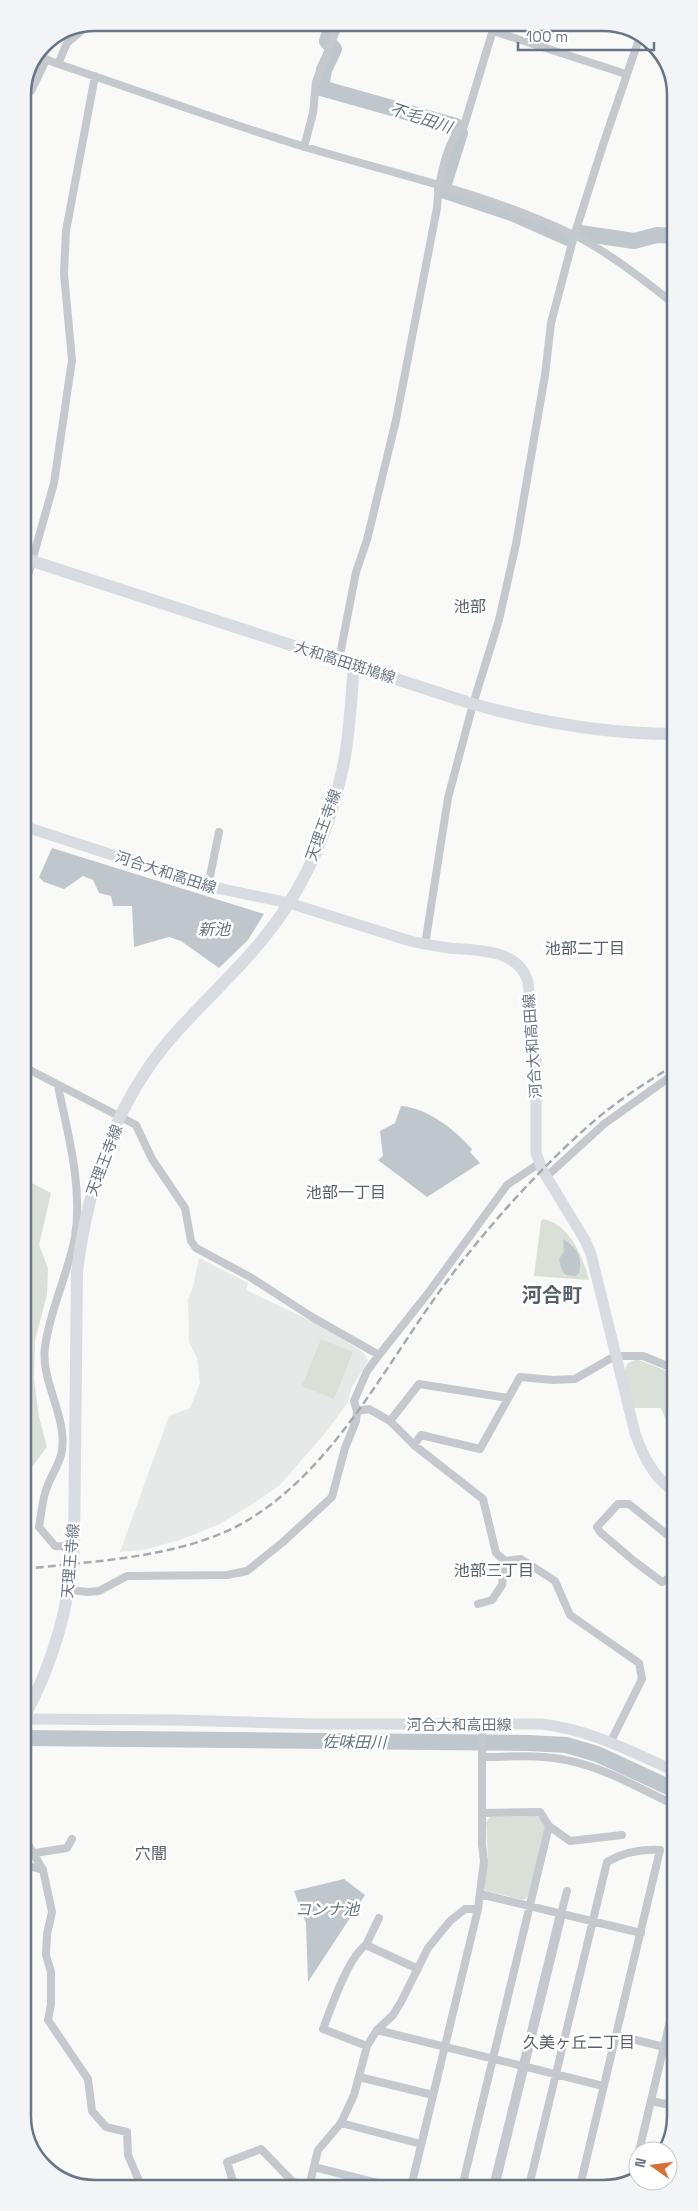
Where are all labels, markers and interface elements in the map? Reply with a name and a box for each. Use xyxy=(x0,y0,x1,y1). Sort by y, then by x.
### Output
scale bar xyxy=(518,20,654,52)
text: 100 m xyxy=(526,27,568,46)
water label: 不毛田川 xyxy=(387,98,457,138)
district label: 池部 xyxy=(454,596,486,617)
street label: 大和高田斑鳩線 xyxy=(292,637,398,687)
street label: 天理王寺線 xyxy=(301,787,345,863)
street label: 河合大和高田線 xyxy=(113,847,219,897)
water label: 新池 xyxy=(198,919,232,940)
district label: 池部二丁目 xyxy=(545,938,625,959)
street label: 河合大和高田線 xyxy=(519,993,545,1099)
street label: 天理王寺線 xyxy=(82,1122,126,1198)
district label: 池部一丁目 xyxy=(306,1182,386,1203)
district label: 河合町 xyxy=(522,1282,582,1308)
street label: 天理王寺線 xyxy=(57,1523,83,1599)
district label: 池部三丁目 xyxy=(454,1560,534,1581)
street label: 河合大和高田線 xyxy=(406,1715,512,1734)
water label: 佐味田川 xyxy=(322,1731,388,1753)
district label: 穴闇 xyxy=(135,1843,167,1864)
water label: コンナ池 xyxy=(295,1899,361,1920)
district label: 久美ヶ丘二丁目 xyxy=(523,2032,635,2053)
north arrow xyxy=(628,2141,678,2191)
text: N xyxy=(631,2156,650,2170)

